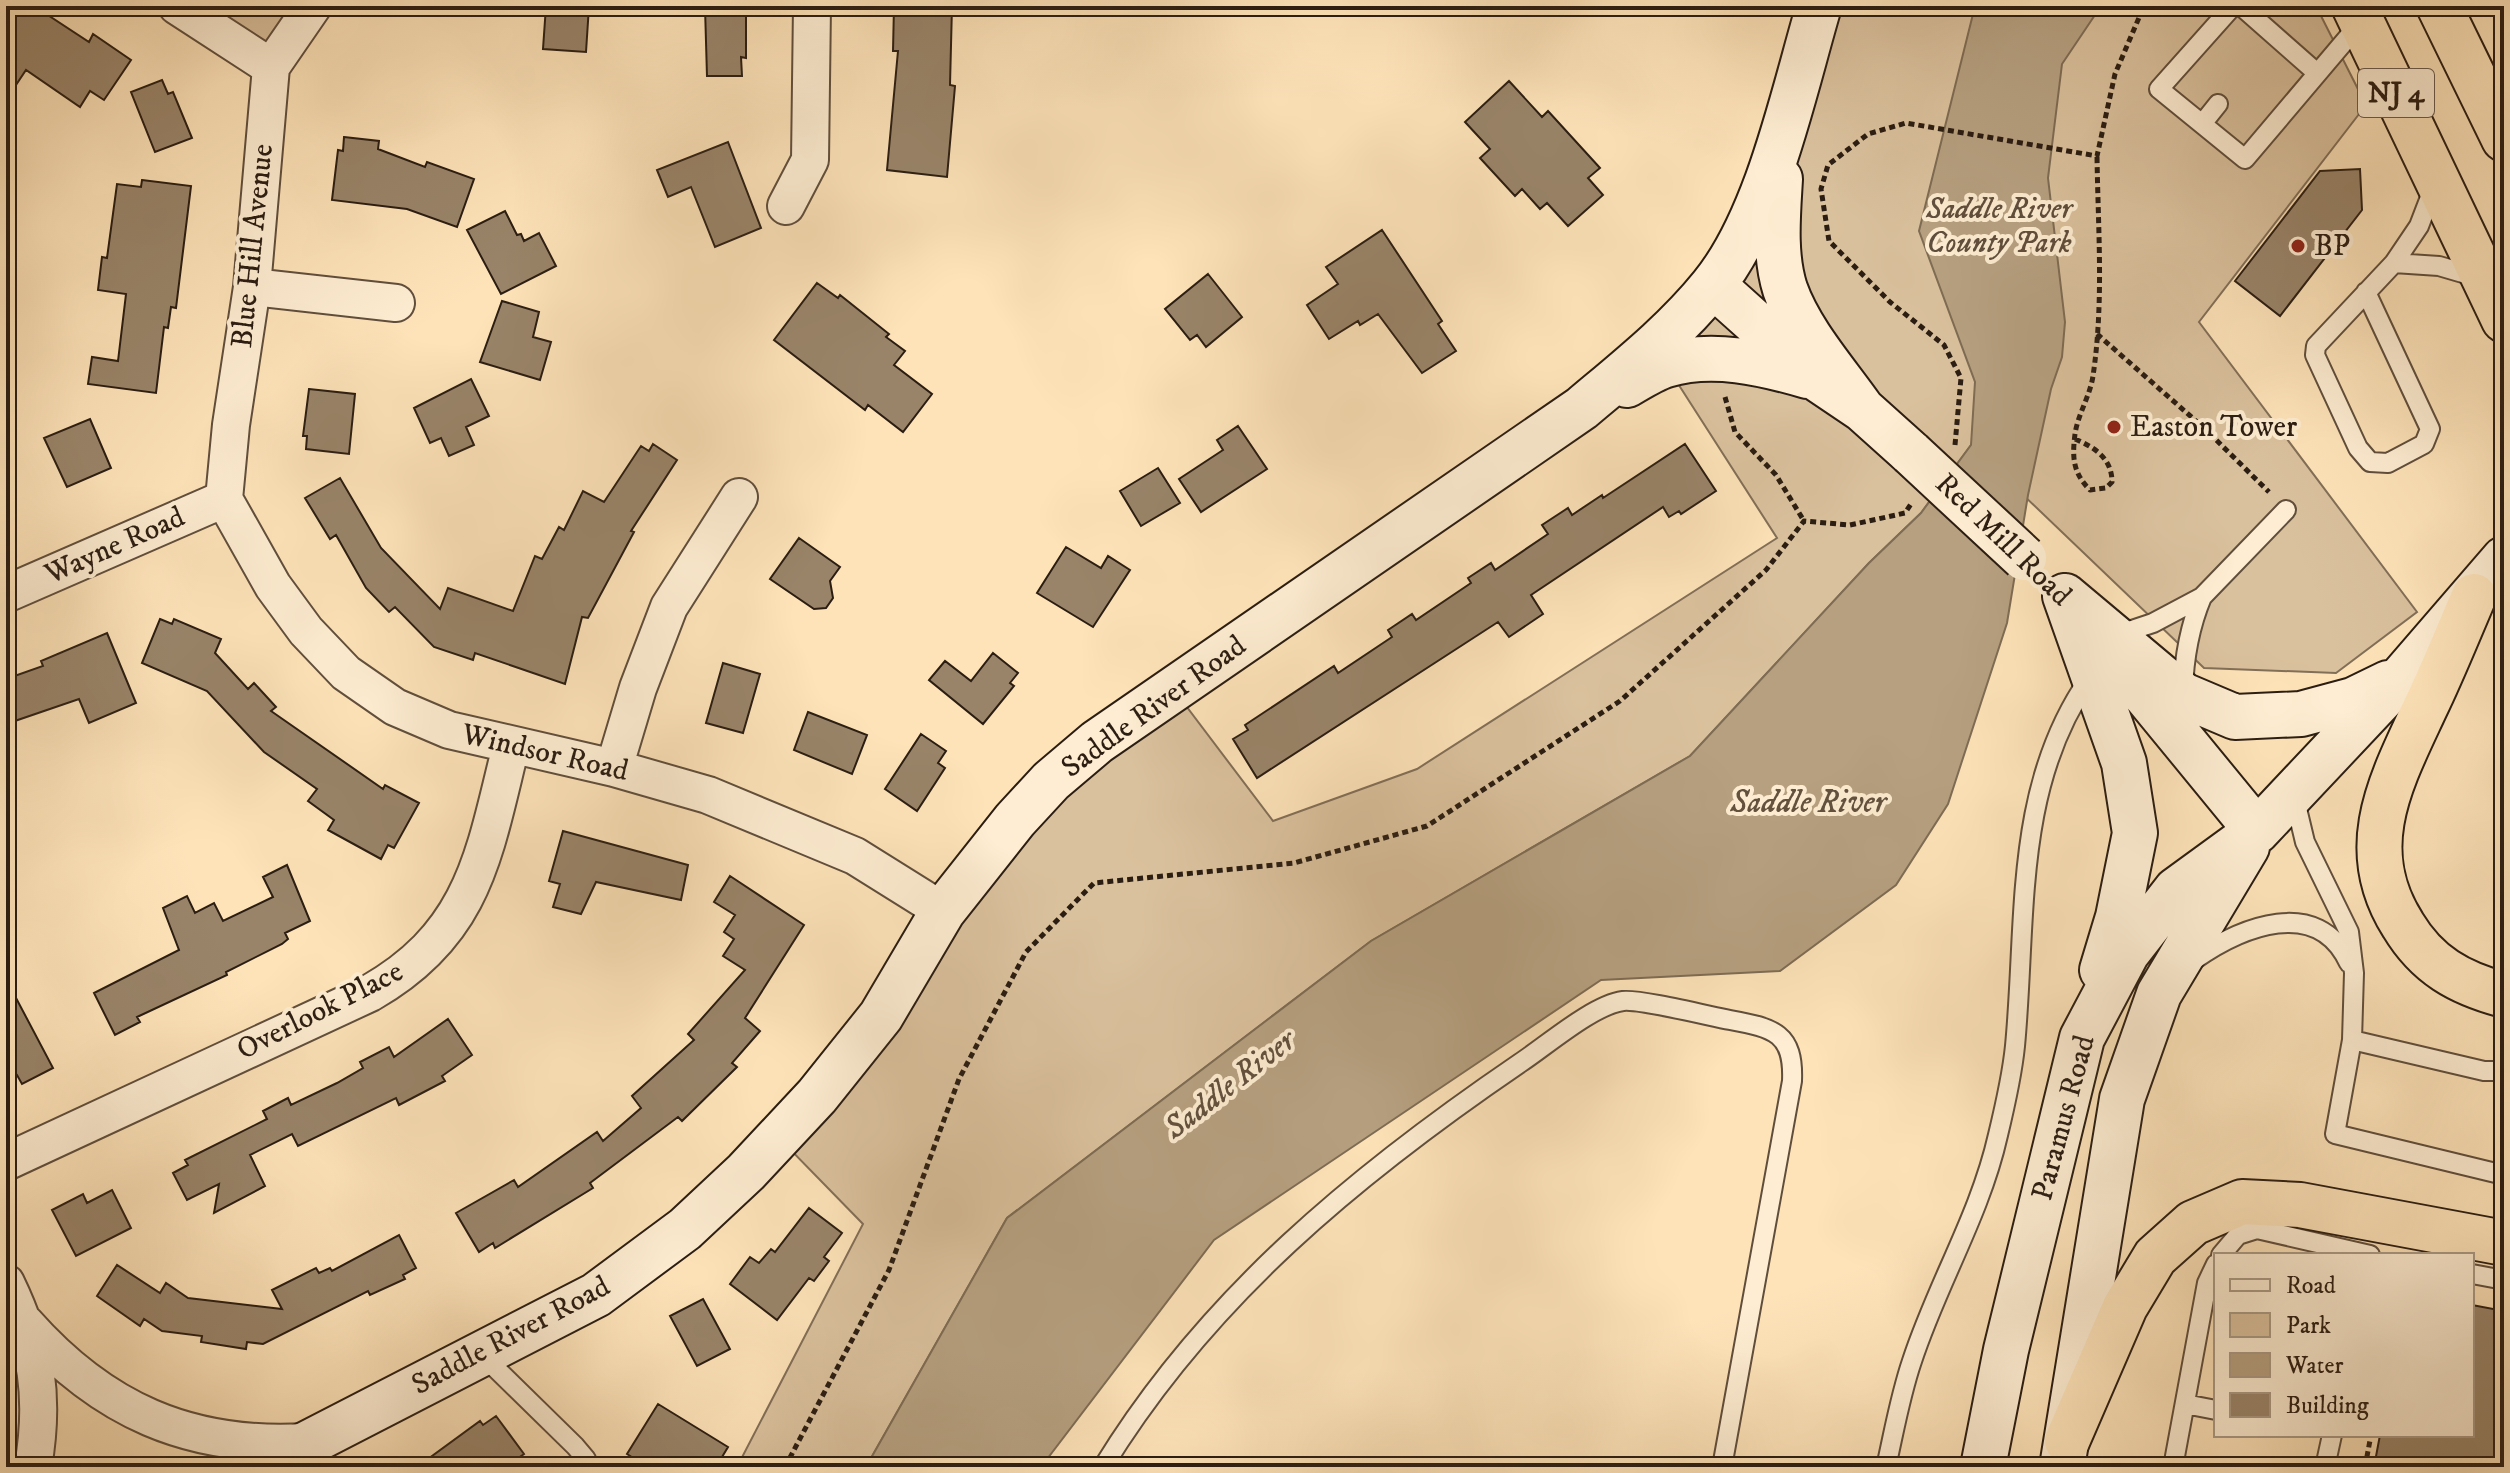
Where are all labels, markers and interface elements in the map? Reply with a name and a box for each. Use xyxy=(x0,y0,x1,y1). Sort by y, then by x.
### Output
road number: NJ 4 xyxy=(2358,69,2434,117)
street label: Blue Hill Avenue xyxy=(224,142,282,350)
park label: Saddle River County Park xyxy=(1925,191,2074,262)
place label: BP xyxy=(2314,228,2350,265)
marker: BP xyxy=(2289,237,2307,255)
place label: Easton Tower xyxy=(2130,409,2297,446)
marker: Easton Tower xyxy=(2105,418,2123,436)
street label: Red Mill Road xyxy=(1927,466,2079,614)
street label: Wayne Road xyxy=(38,499,191,594)
street label: Saddle River Road xyxy=(1054,628,1254,786)
street label: Windsor Road xyxy=(457,716,632,790)
water label: Saddle River xyxy=(1729,783,1888,823)
street label: Overlook Place xyxy=(231,953,409,1069)
water label: Saddle River xyxy=(1156,1020,1306,1149)
street label: Paramus Road xyxy=(2024,1031,2104,1205)
legend xyxy=(2214,1253,2474,1437)
street label: Saddle River Road xyxy=(406,1268,616,1404)
text: Road xyxy=(2286,1271,2336,1301)
text: Park xyxy=(2286,1311,2331,1341)
text: Water xyxy=(2285,1351,2343,1381)
text: Building xyxy=(2286,1391,2369,1421)

